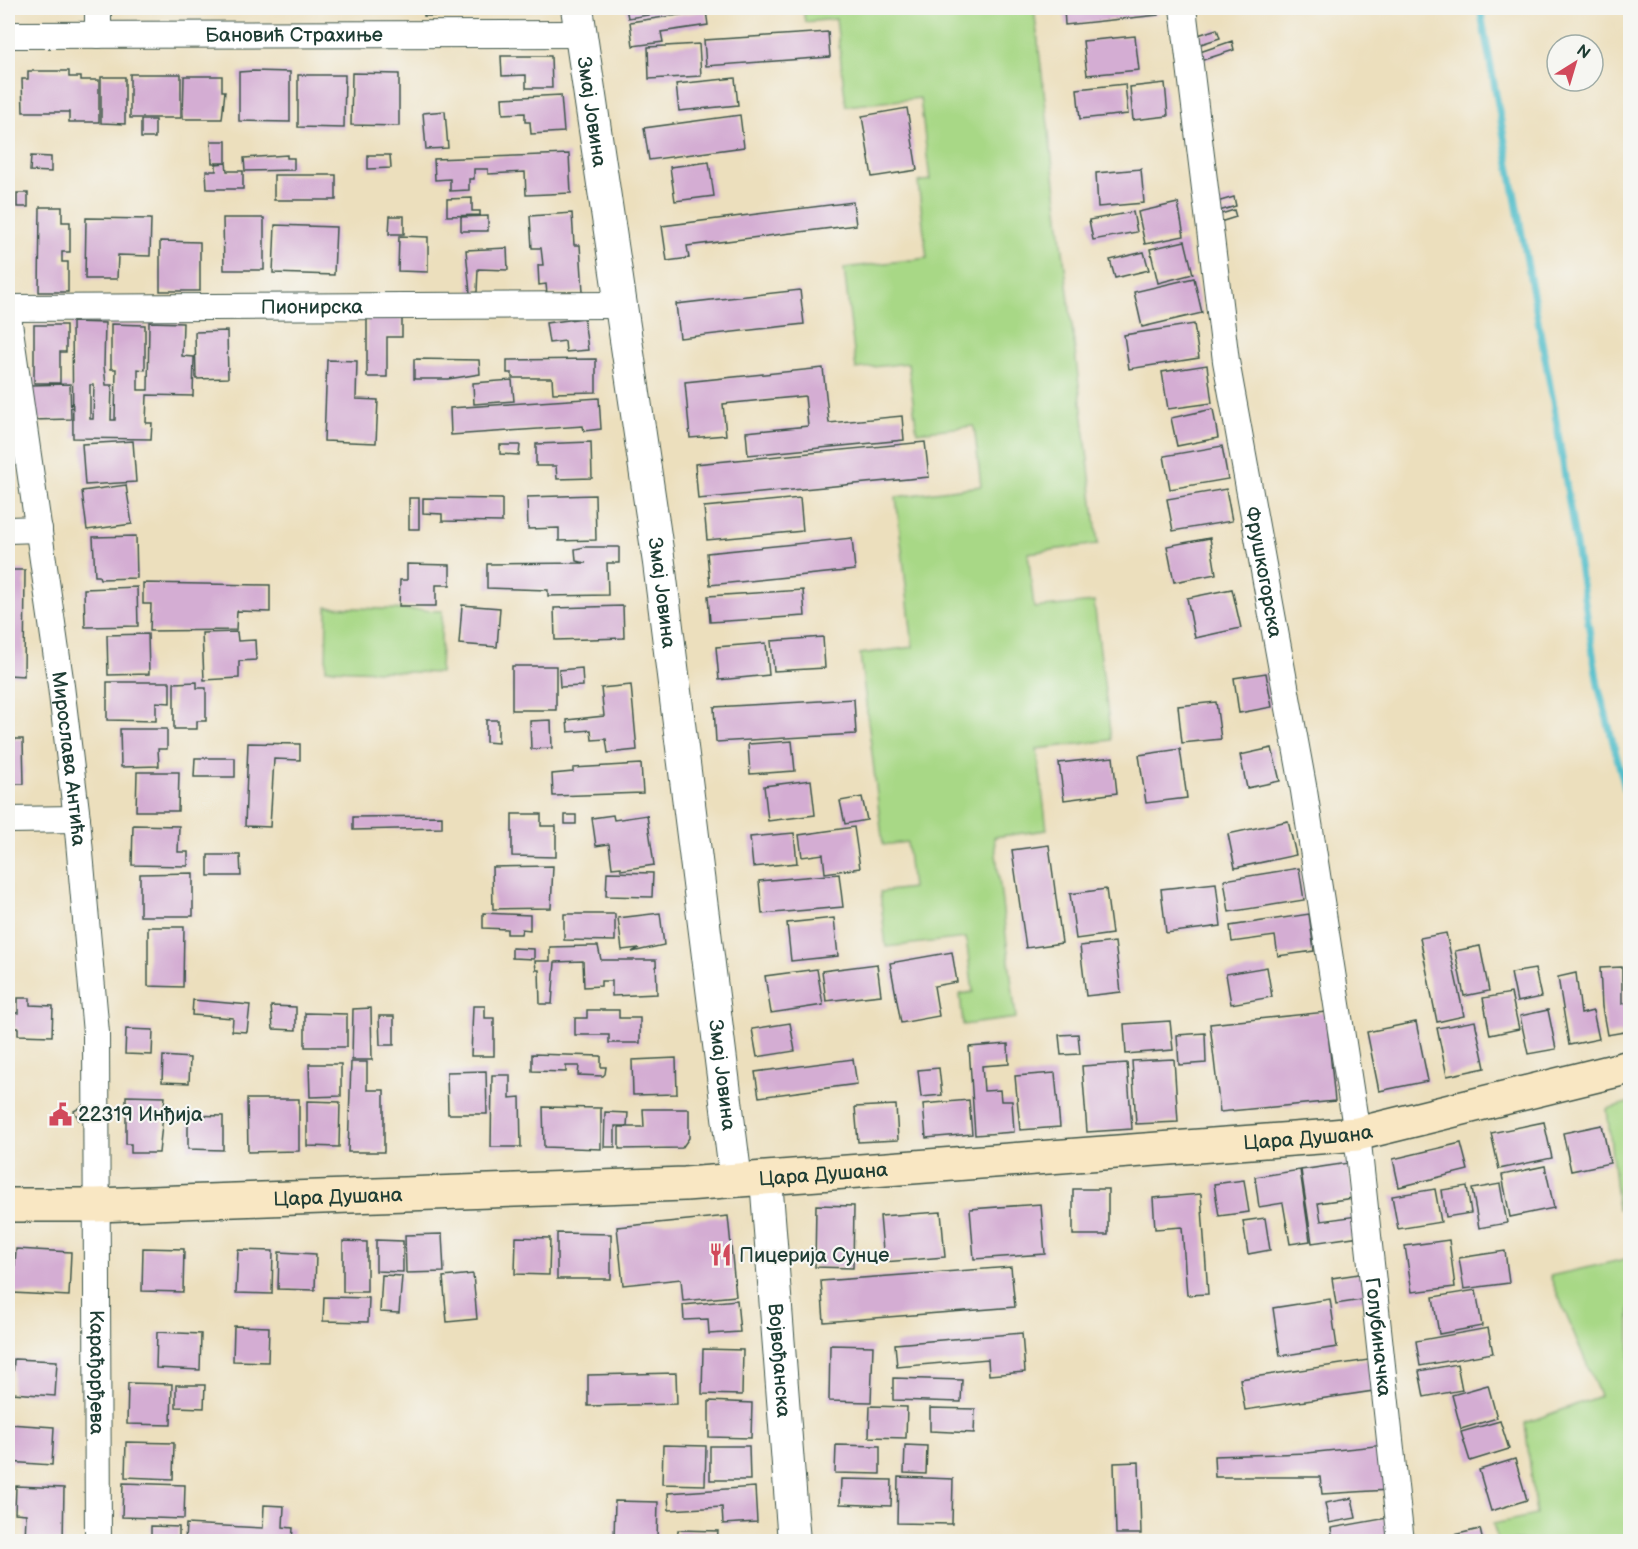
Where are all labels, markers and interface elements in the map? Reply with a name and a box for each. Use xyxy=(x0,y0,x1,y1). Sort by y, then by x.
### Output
street label: Бановић Страхиње xyxy=(205,23,383,48)
north arrow xyxy=(1545,33,1605,93)
text: N xyxy=(1573,41,1594,63)
street label: Змај Јовина xyxy=(571,55,611,169)
street label: Пионирска xyxy=(261,295,363,320)
street label: Фрушкогорска xyxy=(1240,504,1287,640)
street label: Змај Јовина xyxy=(642,536,681,650)
street label: Мирослава Антића xyxy=(46,670,90,848)
street label: Змај Јовина xyxy=(703,1018,741,1132)
public building icon: 22319 Инђија xyxy=(47,1101,73,1127)
place label: 22319 Инђија xyxy=(78,1103,203,1127)
street label: Цара Душана xyxy=(1243,1120,1375,1156)
street label: Цара Душана xyxy=(758,1158,889,1192)
street label: Цара Душана xyxy=(273,1183,403,1212)
restaurant icon: Пицерија Сунце xyxy=(708,1242,734,1268)
place label: Пицерија Сунце xyxy=(739,1244,889,1268)
street label: Голубиначка xyxy=(1360,1276,1396,1398)
street label: Војвођанска xyxy=(763,1302,795,1419)
street label: Карађорђева xyxy=(84,1310,109,1435)

